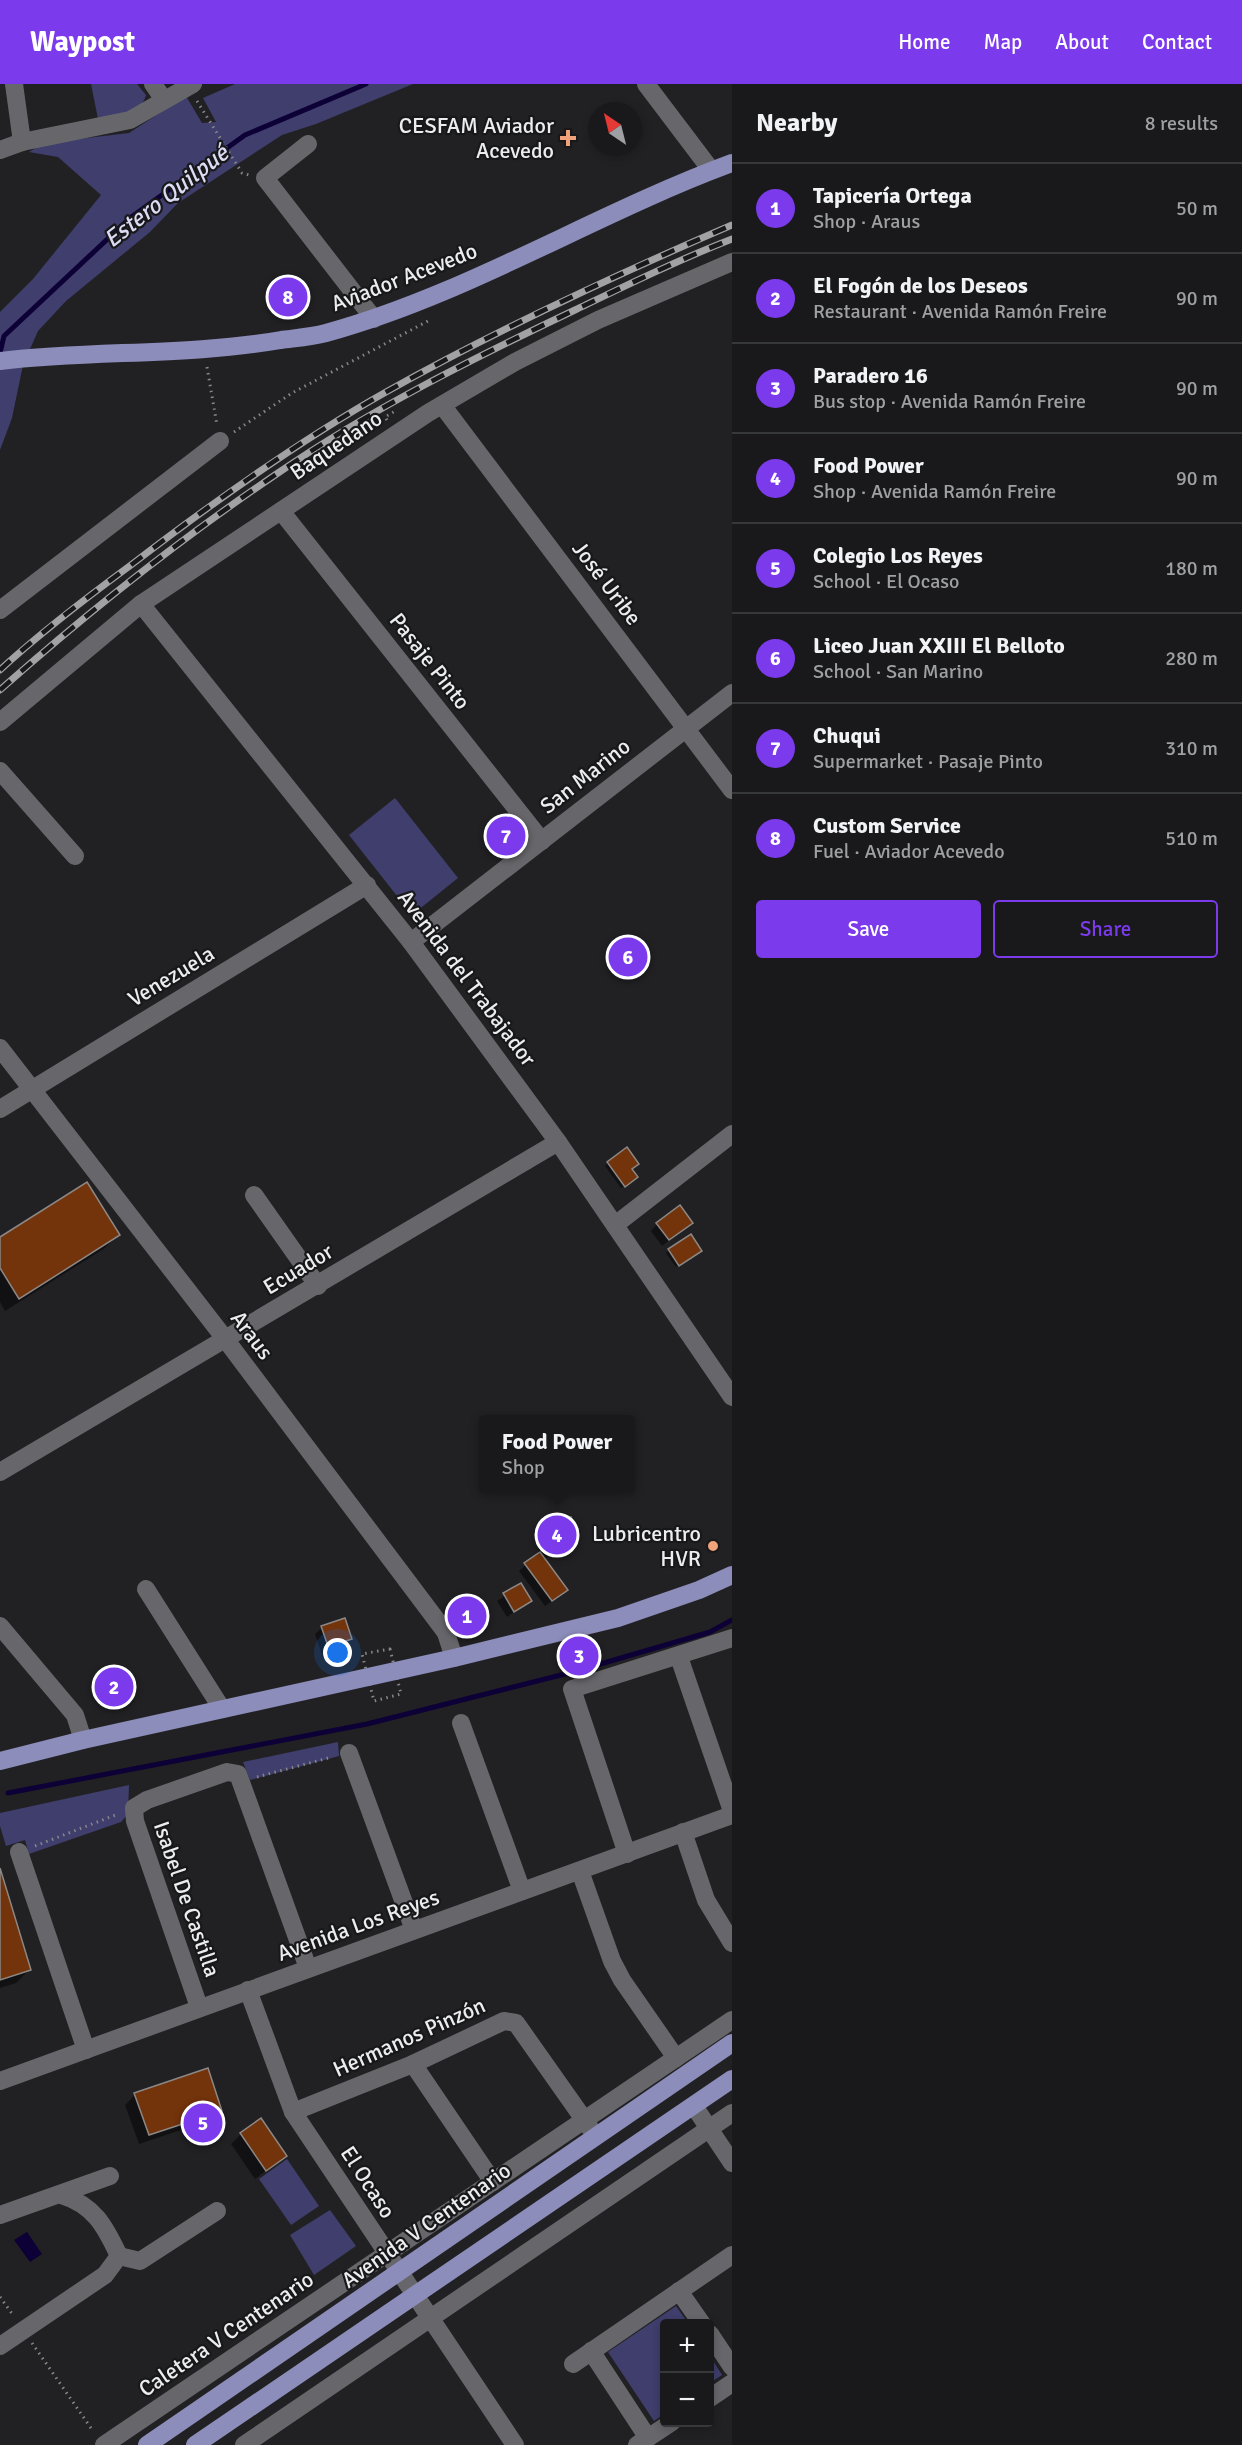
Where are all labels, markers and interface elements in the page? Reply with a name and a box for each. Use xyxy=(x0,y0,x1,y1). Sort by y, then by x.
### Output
text: Waypost xyxy=(30,25,135,59)
text: Home xyxy=(898,29,951,55)
text: Map xyxy=(984,29,1022,55)
text: About xyxy=(1055,29,1109,55)
text: Contact xyxy=(1142,29,1212,55)
north arrow xyxy=(588,102,642,156)
text: Nearby xyxy=(756,107,837,139)
text: 8 results xyxy=(1145,111,1218,136)
place label: CESFAM Aviador Acevedo xyxy=(399,112,554,164)
marker: CESFAM Aviador Acevedo xyxy=(559,129,577,147)
water label: Estero Quilpué xyxy=(97,137,236,254)
text: Tapicería Ortega xyxy=(813,182,972,209)
text: 1 xyxy=(770,196,781,221)
text: 50 m xyxy=(1176,196,1218,221)
text: Shop · Araus xyxy=(813,209,920,234)
street label: Aviador Acevedo xyxy=(327,237,481,317)
text: El Fogón de los Deseos xyxy=(813,272,1028,299)
pin: 8 xyxy=(268,274,308,320)
text: 2 xyxy=(770,286,781,311)
text: 90 m xyxy=(1176,286,1218,311)
text: Restaurant · Avenida Ramón Freire xyxy=(813,299,1107,324)
text: Paradero 16 xyxy=(813,362,928,389)
text: 3 xyxy=(770,376,781,401)
text: 90 m xyxy=(1176,376,1218,401)
text: Bus stop · Avenida Ramón Freire xyxy=(813,389,1086,414)
street label: Baquedano xyxy=(285,404,387,486)
text: Food Power xyxy=(813,452,924,479)
text: 4 xyxy=(770,466,781,491)
text: 90 m xyxy=(1176,466,1218,491)
text: Shop · Avenida Ramón Freire xyxy=(813,479,1056,504)
street label: José Uribe xyxy=(567,536,647,630)
text: Colegio Los Reyes xyxy=(813,542,983,569)
text: 5 xyxy=(770,556,781,581)
text: 180 m xyxy=(1165,556,1218,581)
text: School · El Ocaso xyxy=(813,569,959,594)
street label: Pasaje Pinto xyxy=(384,607,476,715)
text: Liceo Juan XXIII El Belloto xyxy=(813,632,1065,659)
text: 6 xyxy=(770,646,781,671)
text: 280 m xyxy=(1165,646,1218,671)
text: School · San Marino xyxy=(813,659,983,684)
text: Chuqui xyxy=(813,722,881,749)
street label: San Marino xyxy=(535,732,635,820)
text: 7 xyxy=(770,736,781,761)
text: 310 m xyxy=(1165,736,1218,761)
text: Supermarket · Pasaje Pinto xyxy=(813,749,1043,774)
text: Custom Service xyxy=(813,812,961,839)
pin: 7 xyxy=(486,814,526,858)
text: 8 xyxy=(770,826,781,851)
text: 510 m xyxy=(1165,826,1218,851)
text: Fuel · Aviador Acevedo xyxy=(813,839,1005,864)
street label: Avenida del Trabajador xyxy=(392,885,542,1071)
button: Save xyxy=(756,900,981,958)
button: Share xyxy=(993,900,1218,958)
pin: 6 xyxy=(608,934,648,980)
street label: Venezuela xyxy=(123,940,219,1012)
street label: Ecuador xyxy=(258,1238,338,1300)
street label: Araus xyxy=(225,1305,279,1365)
popup xyxy=(479,1415,635,1493)
text: Food Power xyxy=(502,1428,612,1455)
text: Shop xyxy=(502,1455,545,1480)
pin: 4 xyxy=(538,1512,576,1558)
place label: Lubricentro HVR xyxy=(592,1520,701,1572)
marker: Lubricentro HVR xyxy=(706,1539,720,1553)
pin: 1 xyxy=(448,1594,486,1639)
pin: 3 xyxy=(560,1634,598,1678)
your location xyxy=(323,1638,352,1667)
pin: 2 xyxy=(94,1664,134,1710)
street label: Isabel De Castilla xyxy=(148,1818,226,1980)
street label: Avenida Los Reyes xyxy=(273,1883,443,1967)
street label: Hermanos Pinzón xyxy=(329,1991,489,2083)
pin: 5 xyxy=(184,2100,222,2146)
street label: El Ocaso xyxy=(335,2141,401,2223)
street label: Avenida V Centenario xyxy=(336,2156,516,2294)
street label: Caletera V Centenario xyxy=(133,2265,319,2403)
map controls xyxy=(660,2319,714,2427)
button: + xyxy=(660,2319,714,2373)
button: − xyxy=(660,2373,714,2427)

